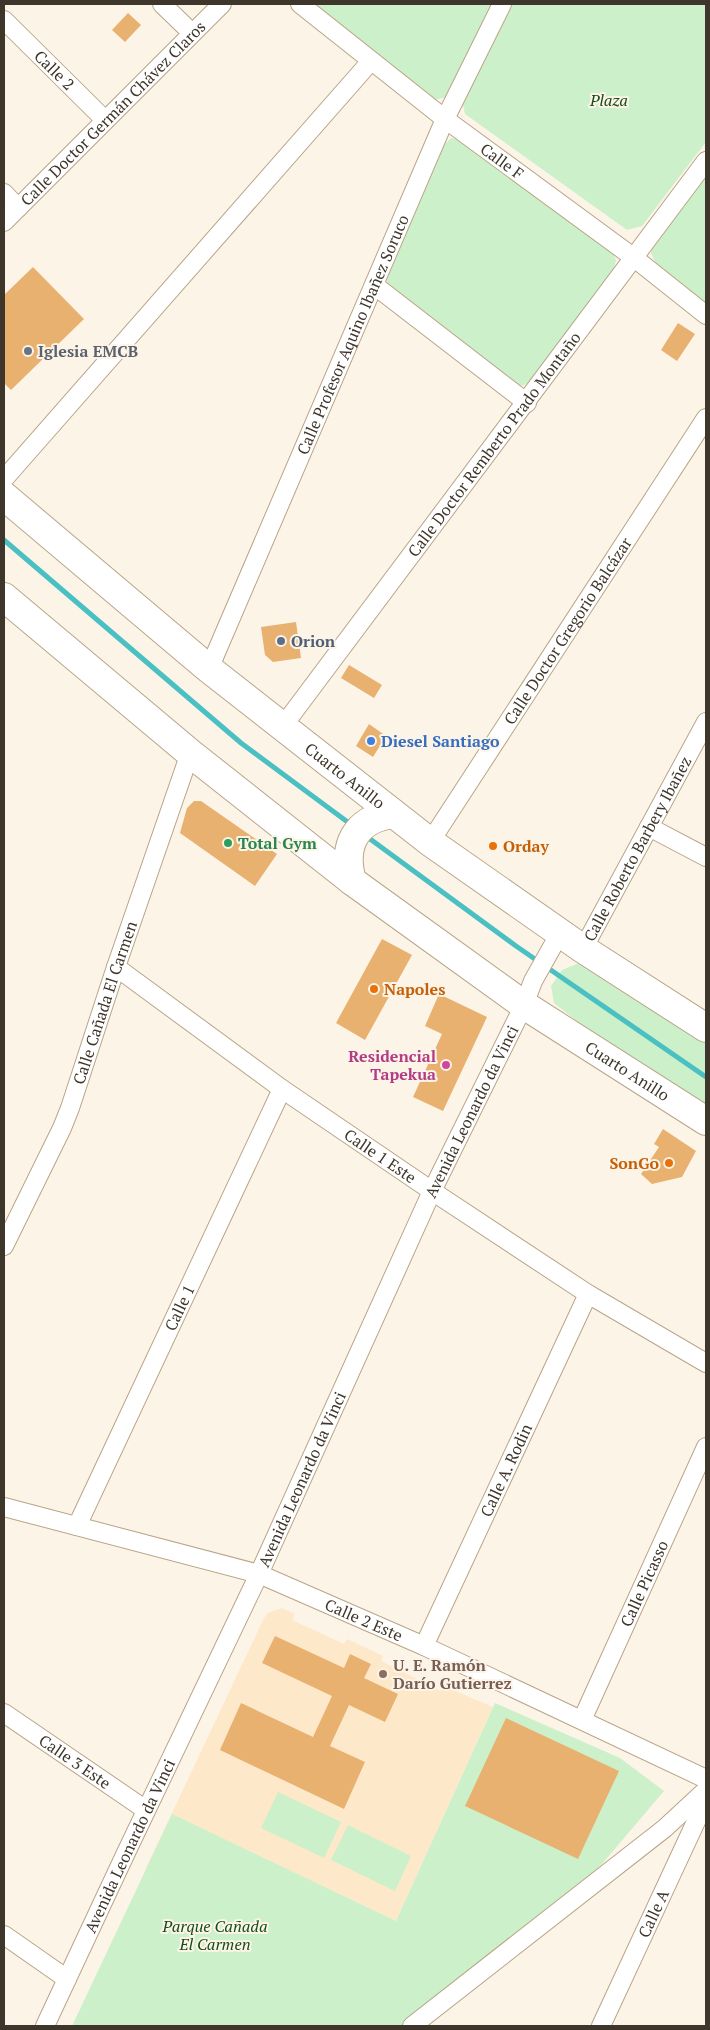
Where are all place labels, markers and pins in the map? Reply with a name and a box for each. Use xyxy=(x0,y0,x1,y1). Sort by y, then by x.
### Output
place label: Iglesia EMCB xyxy=(38,340,138,362)
marker: Iglesia EMCB xyxy=(22,345,34,357)
place label: Orion xyxy=(291,630,336,652)
marker: Orion xyxy=(275,635,287,647)
place label: Diesel Santiago xyxy=(381,730,500,752)
marker: Diesel Santiago xyxy=(365,735,377,747)
place label: Total Gym xyxy=(238,832,317,854)
place label: Orday xyxy=(503,835,549,857)
marker: Total Gym xyxy=(222,837,234,849)
marker: Orday xyxy=(487,840,499,852)
place label: Napoles xyxy=(384,978,445,1000)
marker: Napoles xyxy=(368,983,380,995)
place label: Residencial Tapekua xyxy=(348,1045,436,1085)
marker: Residencial Tapekua xyxy=(440,1059,452,1071)
place label: SonGo xyxy=(609,1152,659,1174)
marker: SonGo xyxy=(663,1157,675,1169)
place label: U. E. Ramón Darío Gutierrez xyxy=(393,1654,512,1694)
marker: U. E. Ramón Darío Gutierrez xyxy=(377,1668,389,1680)

